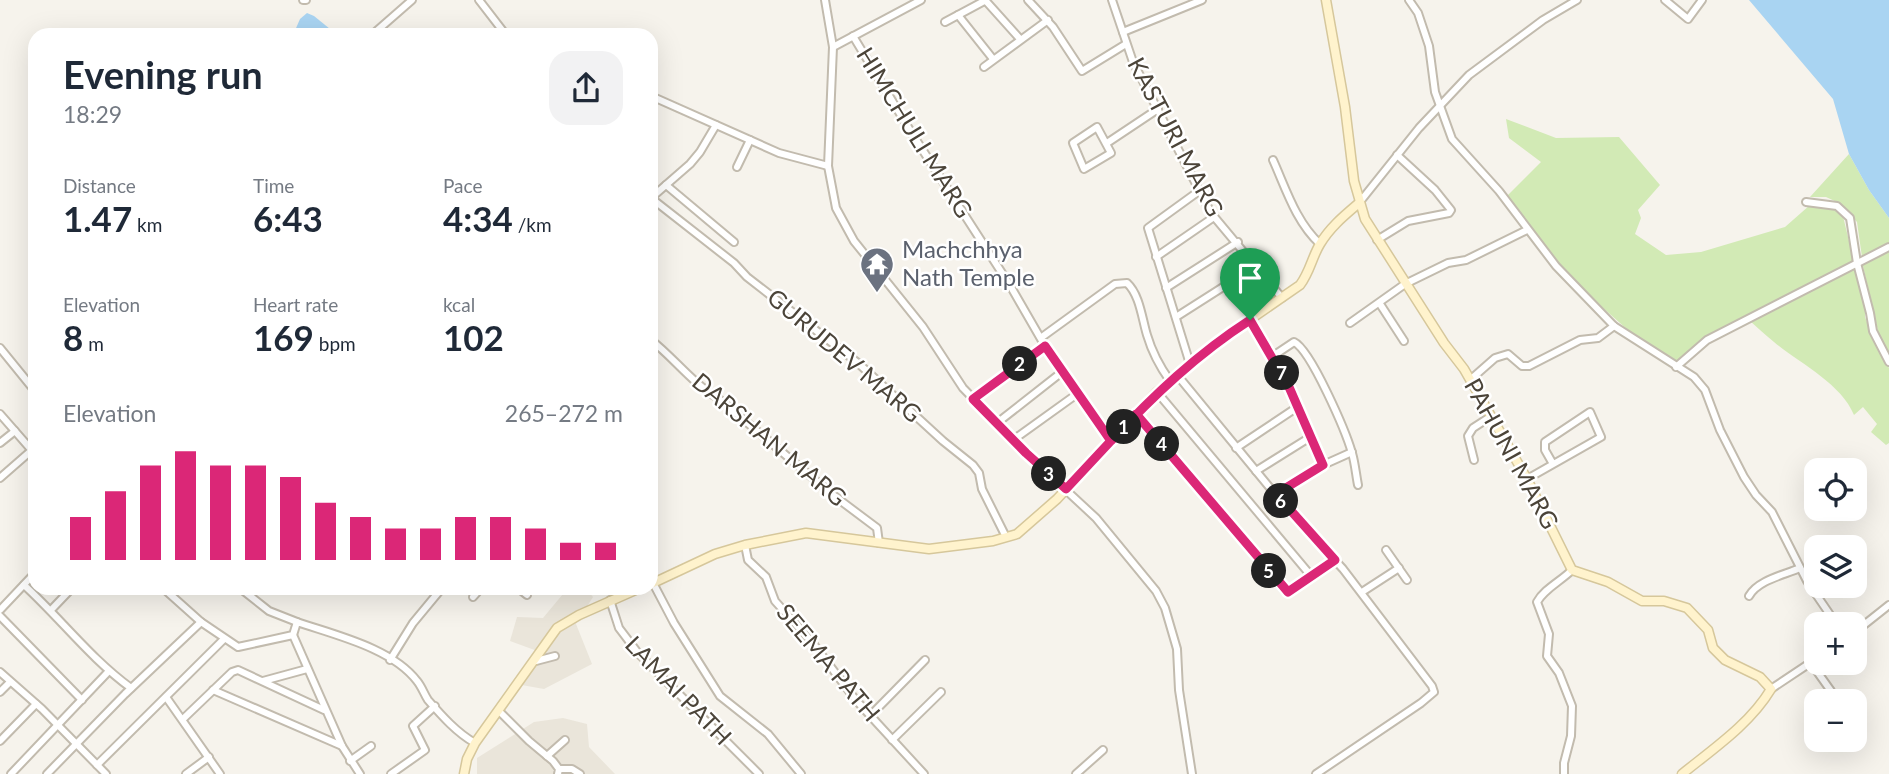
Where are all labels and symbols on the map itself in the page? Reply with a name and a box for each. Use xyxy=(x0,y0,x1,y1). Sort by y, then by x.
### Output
street label: HIMCHULI MARG xyxy=(851,42,979,223)
street label: KASTURI MARG xyxy=(1122,52,1230,221)
place label: Machchhya Nath Temple xyxy=(902,234,1035,291)
temple icon: Machchhya Nath Temple xyxy=(858,245,896,294)
pin xyxy=(1220,248,1280,320)
street label: GURUDEV MARG xyxy=(762,282,928,428)
pin: 2 xyxy=(1002,346,1038,382)
pin: 7 xyxy=(1264,356,1300,390)
street label: DARSHAN MARG xyxy=(687,366,853,512)
street label: PAHUNI MARG xyxy=(1459,373,1566,534)
pin: 1 xyxy=(1106,410,1142,444)
pin: 4 xyxy=(1144,426,1180,462)
pin: 3 xyxy=(1032,456,1066,491)
pin: 6 xyxy=(1264,484,1298,518)
pin: 5 xyxy=(1252,554,1286,588)
street label: SEEMA PATH xyxy=(771,597,887,727)
street label: LAMAI PATH xyxy=(620,629,738,750)

